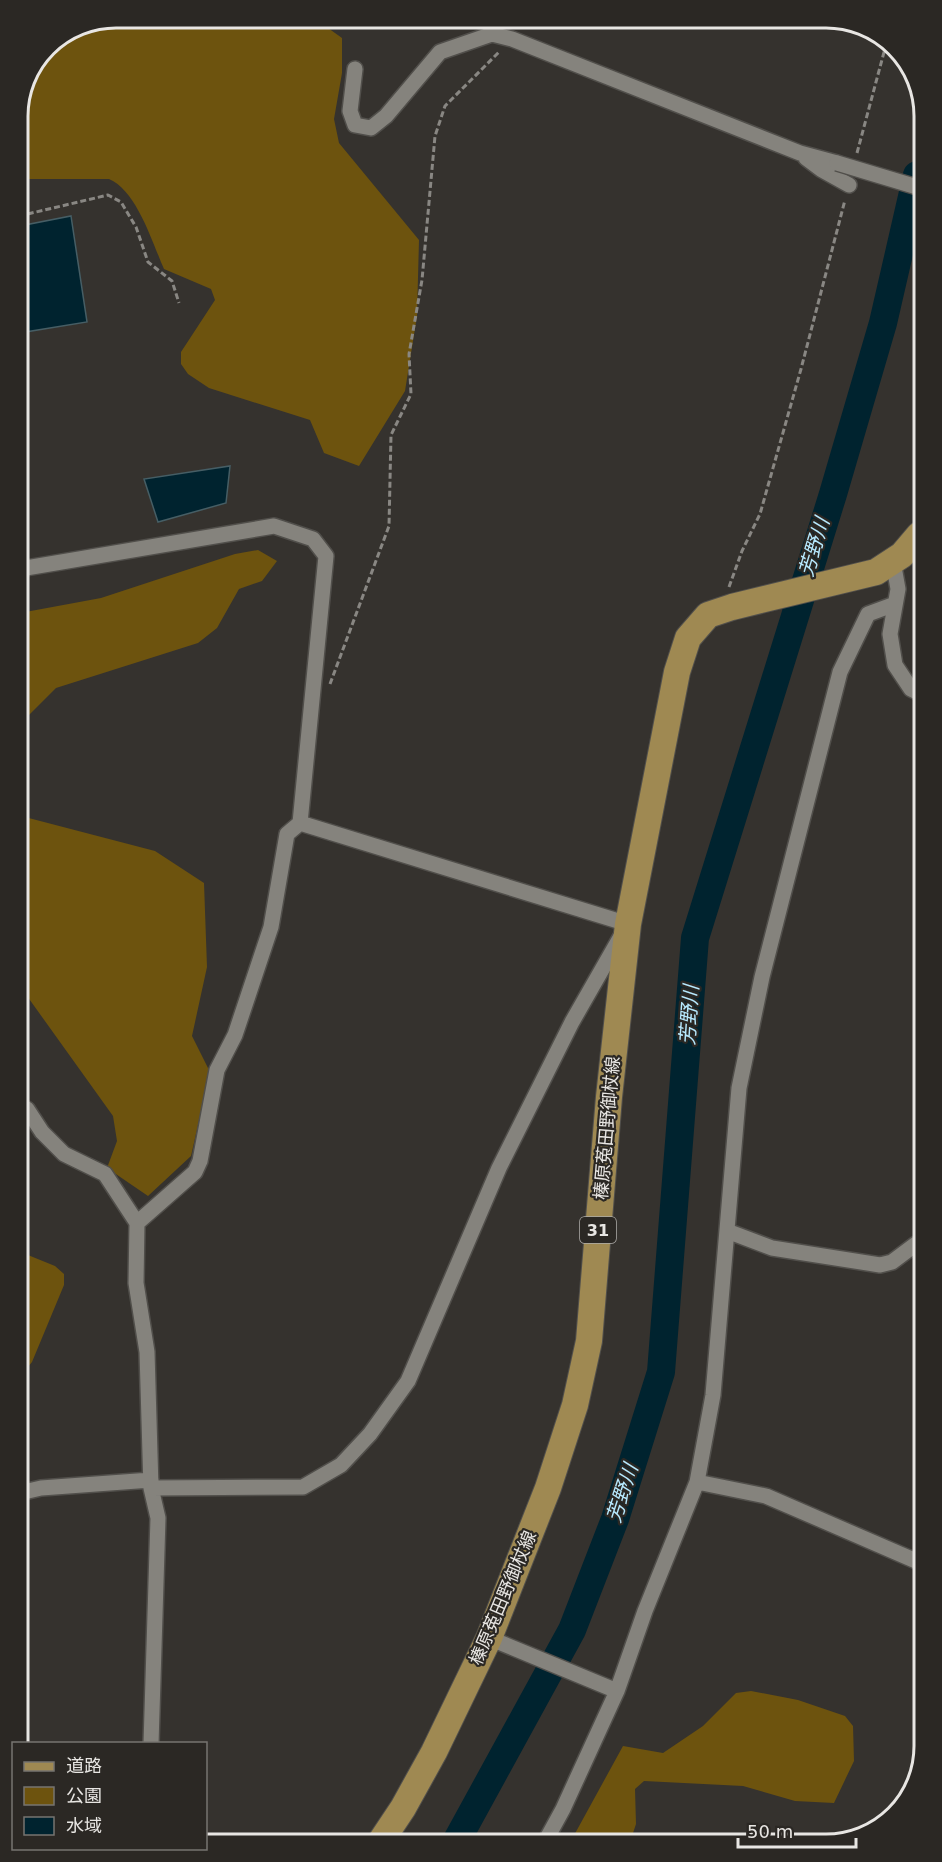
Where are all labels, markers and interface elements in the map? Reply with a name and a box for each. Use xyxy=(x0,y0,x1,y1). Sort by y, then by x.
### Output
water label: 芳野川 xyxy=(794,513,835,579)
water label: 芳野川 xyxy=(675,982,703,1046)
street label: 榛原菟田野御杖線 xyxy=(590,1055,623,1201)
road number: 31 xyxy=(580,1217,616,1243)
water label: 芳野川 xyxy=(601,1459,643,1525)
street label: 榛原菟田野御杖線 xyxy=(465,1527,540,1668)
legend xyxy=(12,1742,207,1850)
text: 道路 xyxy=(66,1755,102,1776)
text: 公園 xyxy=(66,1785,102,1806)
scale bar xyxy=(738,1811,856,1849)
text: 水域 xyxy=(66,1815,102,1836)
text: 50 m xyxy=(747,1821,793,1842)

